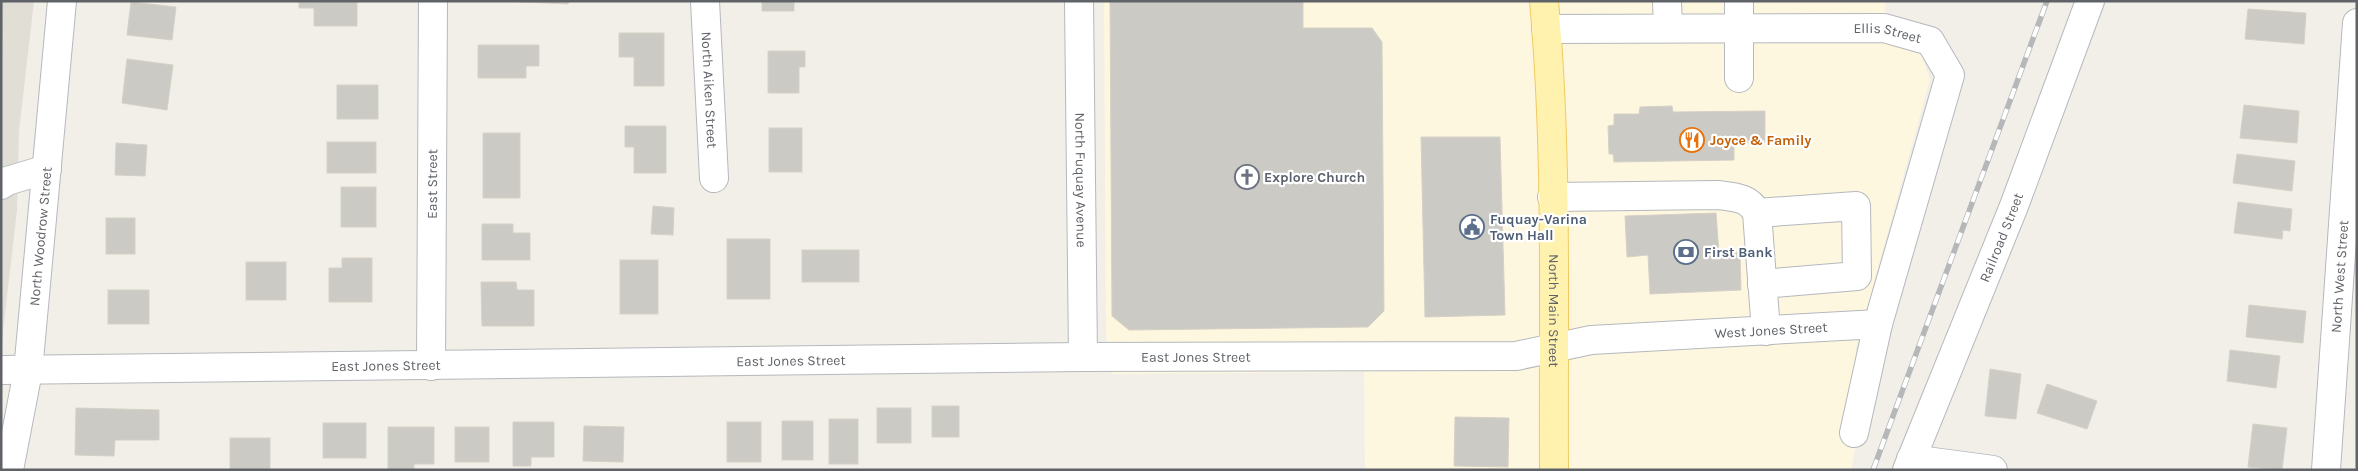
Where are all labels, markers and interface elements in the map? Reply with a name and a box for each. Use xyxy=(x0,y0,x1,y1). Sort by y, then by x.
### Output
street label: Ellis Street xyxy=(1853,20,1923,47)
street label: North Aiken Street xyxy=(698,31,720,149)
street label: North Fuquay Avenue xyxy=(1071,112,1090,248)
restaurant icon: Joyce & Family xyxy=(1679,127,1705,153)
place label: Joyce & Family xyxy=(1710,132,1811,149)
street label: East Street xyxy=(424,149,441,219)
church icon: Explore Church xyxy=(1234,164,1260,190)
street label: North Woodrow Street xyxy=(26,166,56,307)
place label: Explore Church xyxy=(1264,169,1365,186)
street label: Railroad Street xyxy=(1976,190,2027,285)
place label: Fuquay-Varina Town Hall xyxy=(1490,211,1587,244)
public building icon: Fuquay-Varina Town Hall xyxy=(1459,214,1485,240)
street label: North West Street xyxy=(2328,220,2352,333)
bank icon: First Bank xyxy=(1673,239,1699,265)
place label: First Bank xyxy=(1704,244,1773,261)
street label: North Main Street xyxy=(1545,254,1562,367)
street label: West Jones Street xyxy=(1714,319,1828,342)
street label: East Jones Street xyxy=(1141,349,1251,366)
street label: East Jones Street xyxy=(736,352,846,370)
street label: East Jones Street xyxy=(331,357,441,375)

